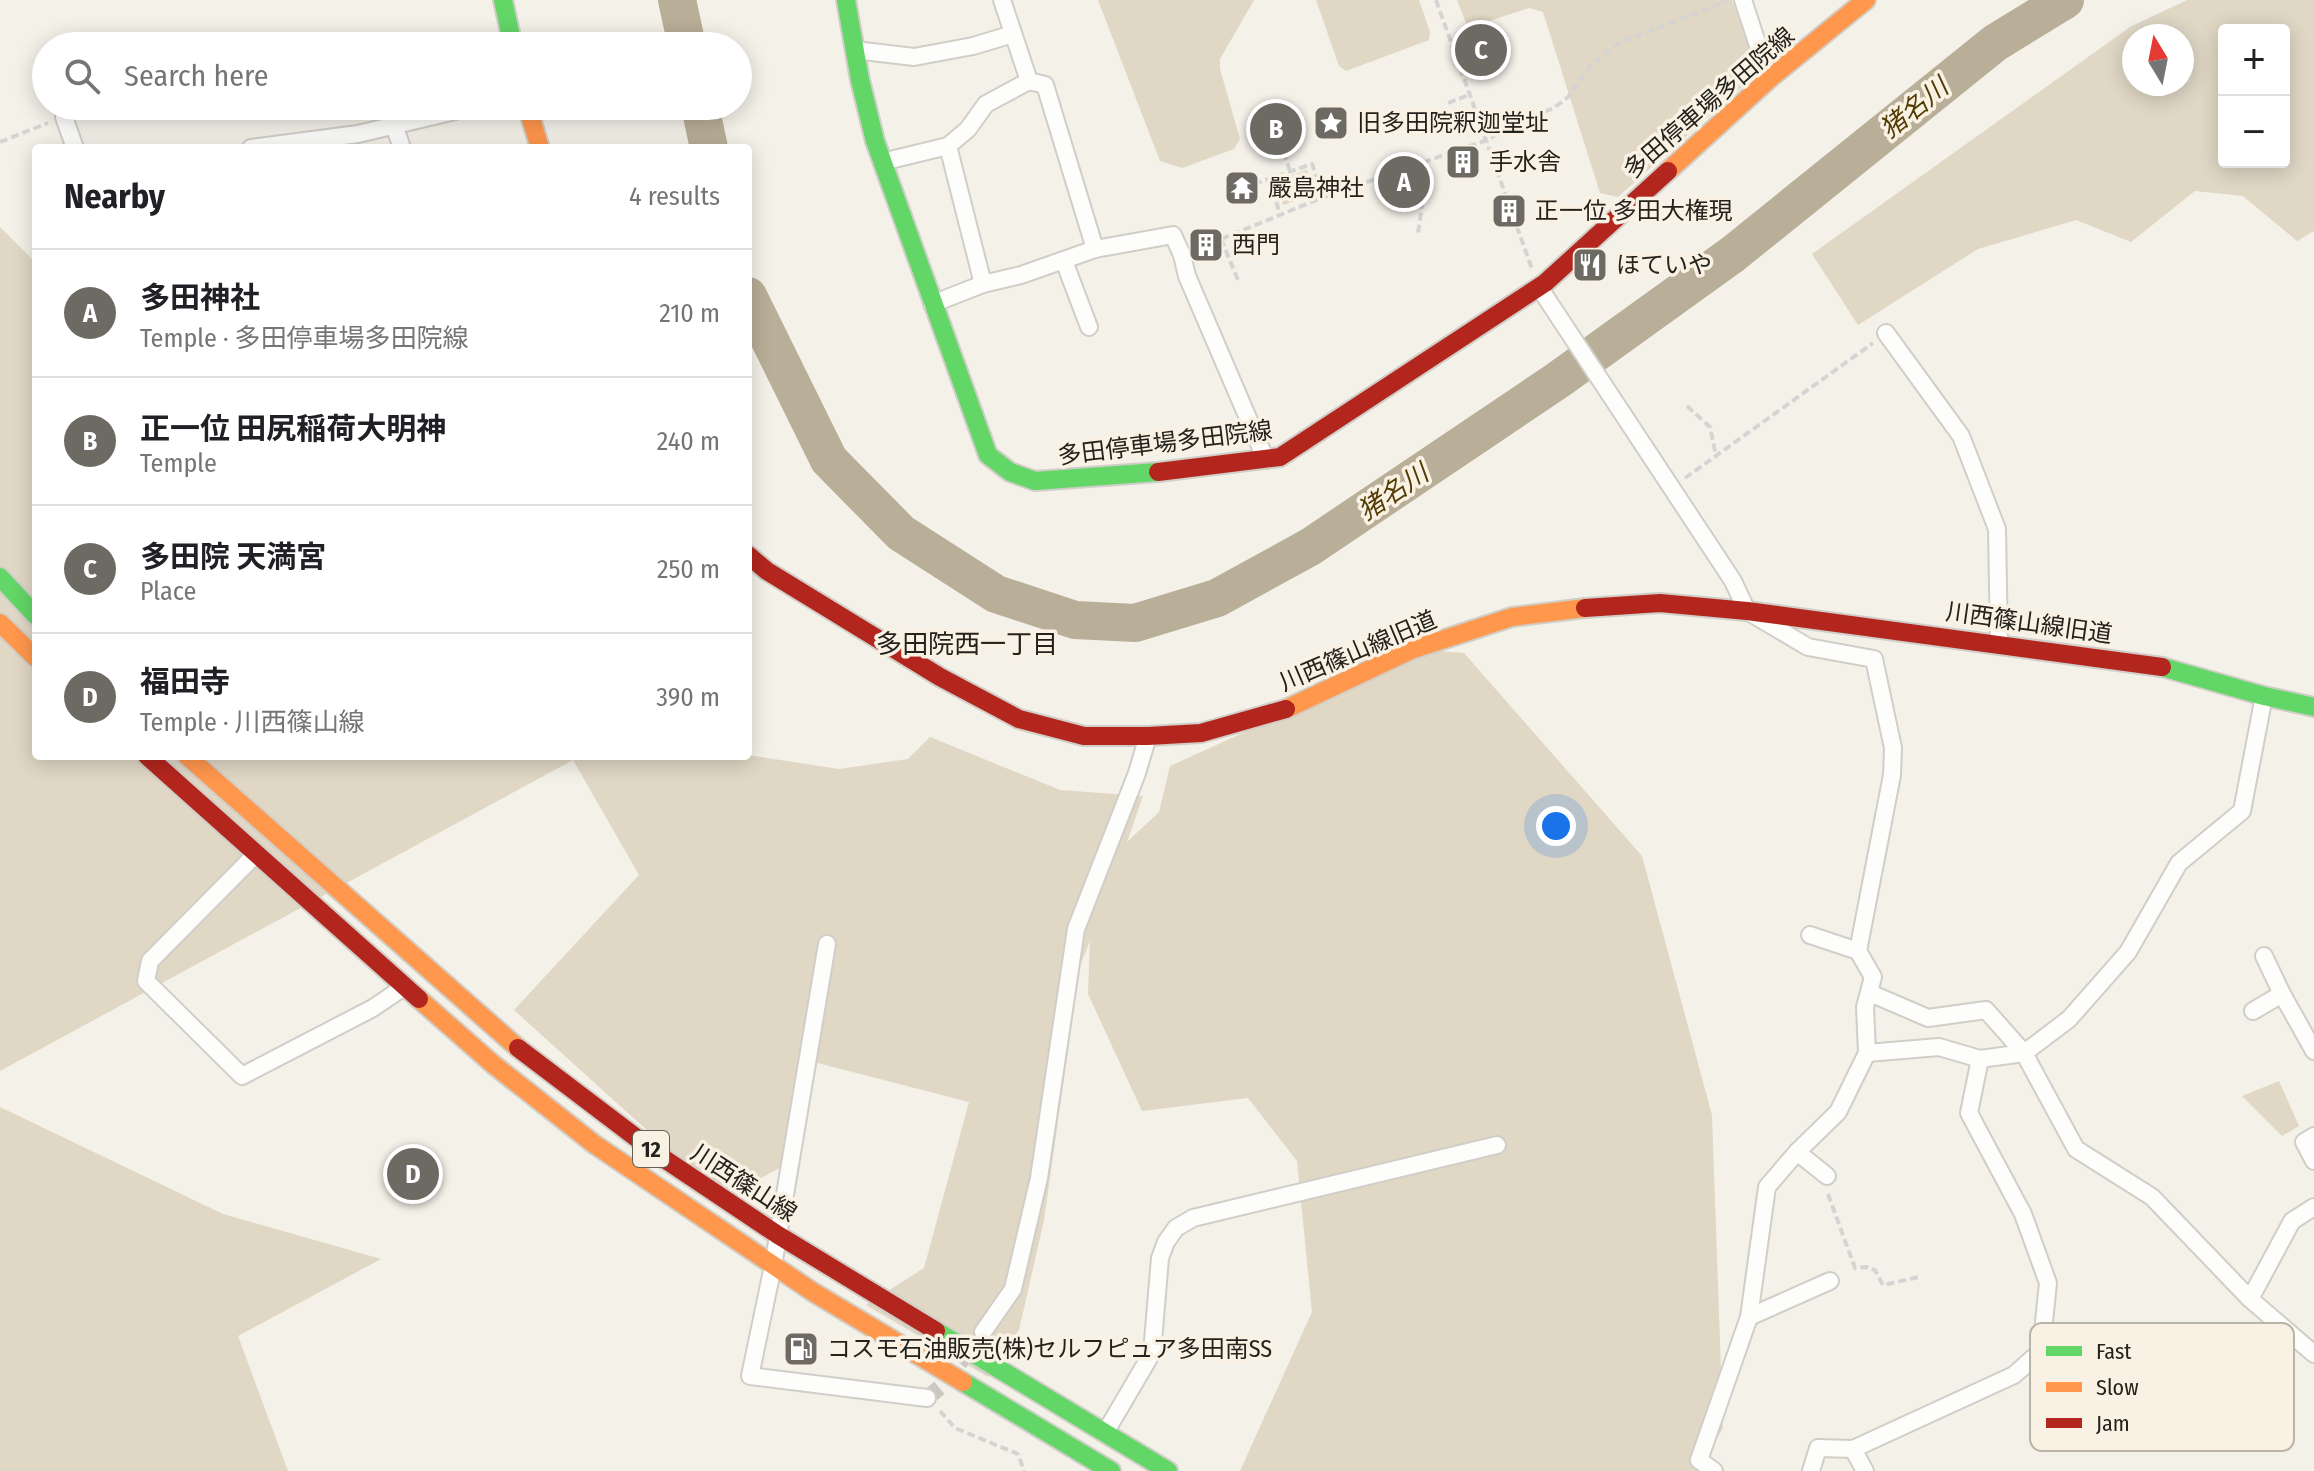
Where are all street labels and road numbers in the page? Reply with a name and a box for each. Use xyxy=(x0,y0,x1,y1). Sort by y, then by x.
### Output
street label: 多田停車場多田院線 xyxy=(1618,22,1800,184)
street label: 多田停車場多田院線 xyxy=(1056,416,1274,470)
street label: 川西篠山線旧道 xyxy=(1944,597,2114,649)
street label: 川西篠山線旧道 xyxy=(1275,605,1441,697)
road number: 12 xyxy=(633,1131,669,1167)
street label: 川西篠山線 xyxy=(686,1139,802,1227)

